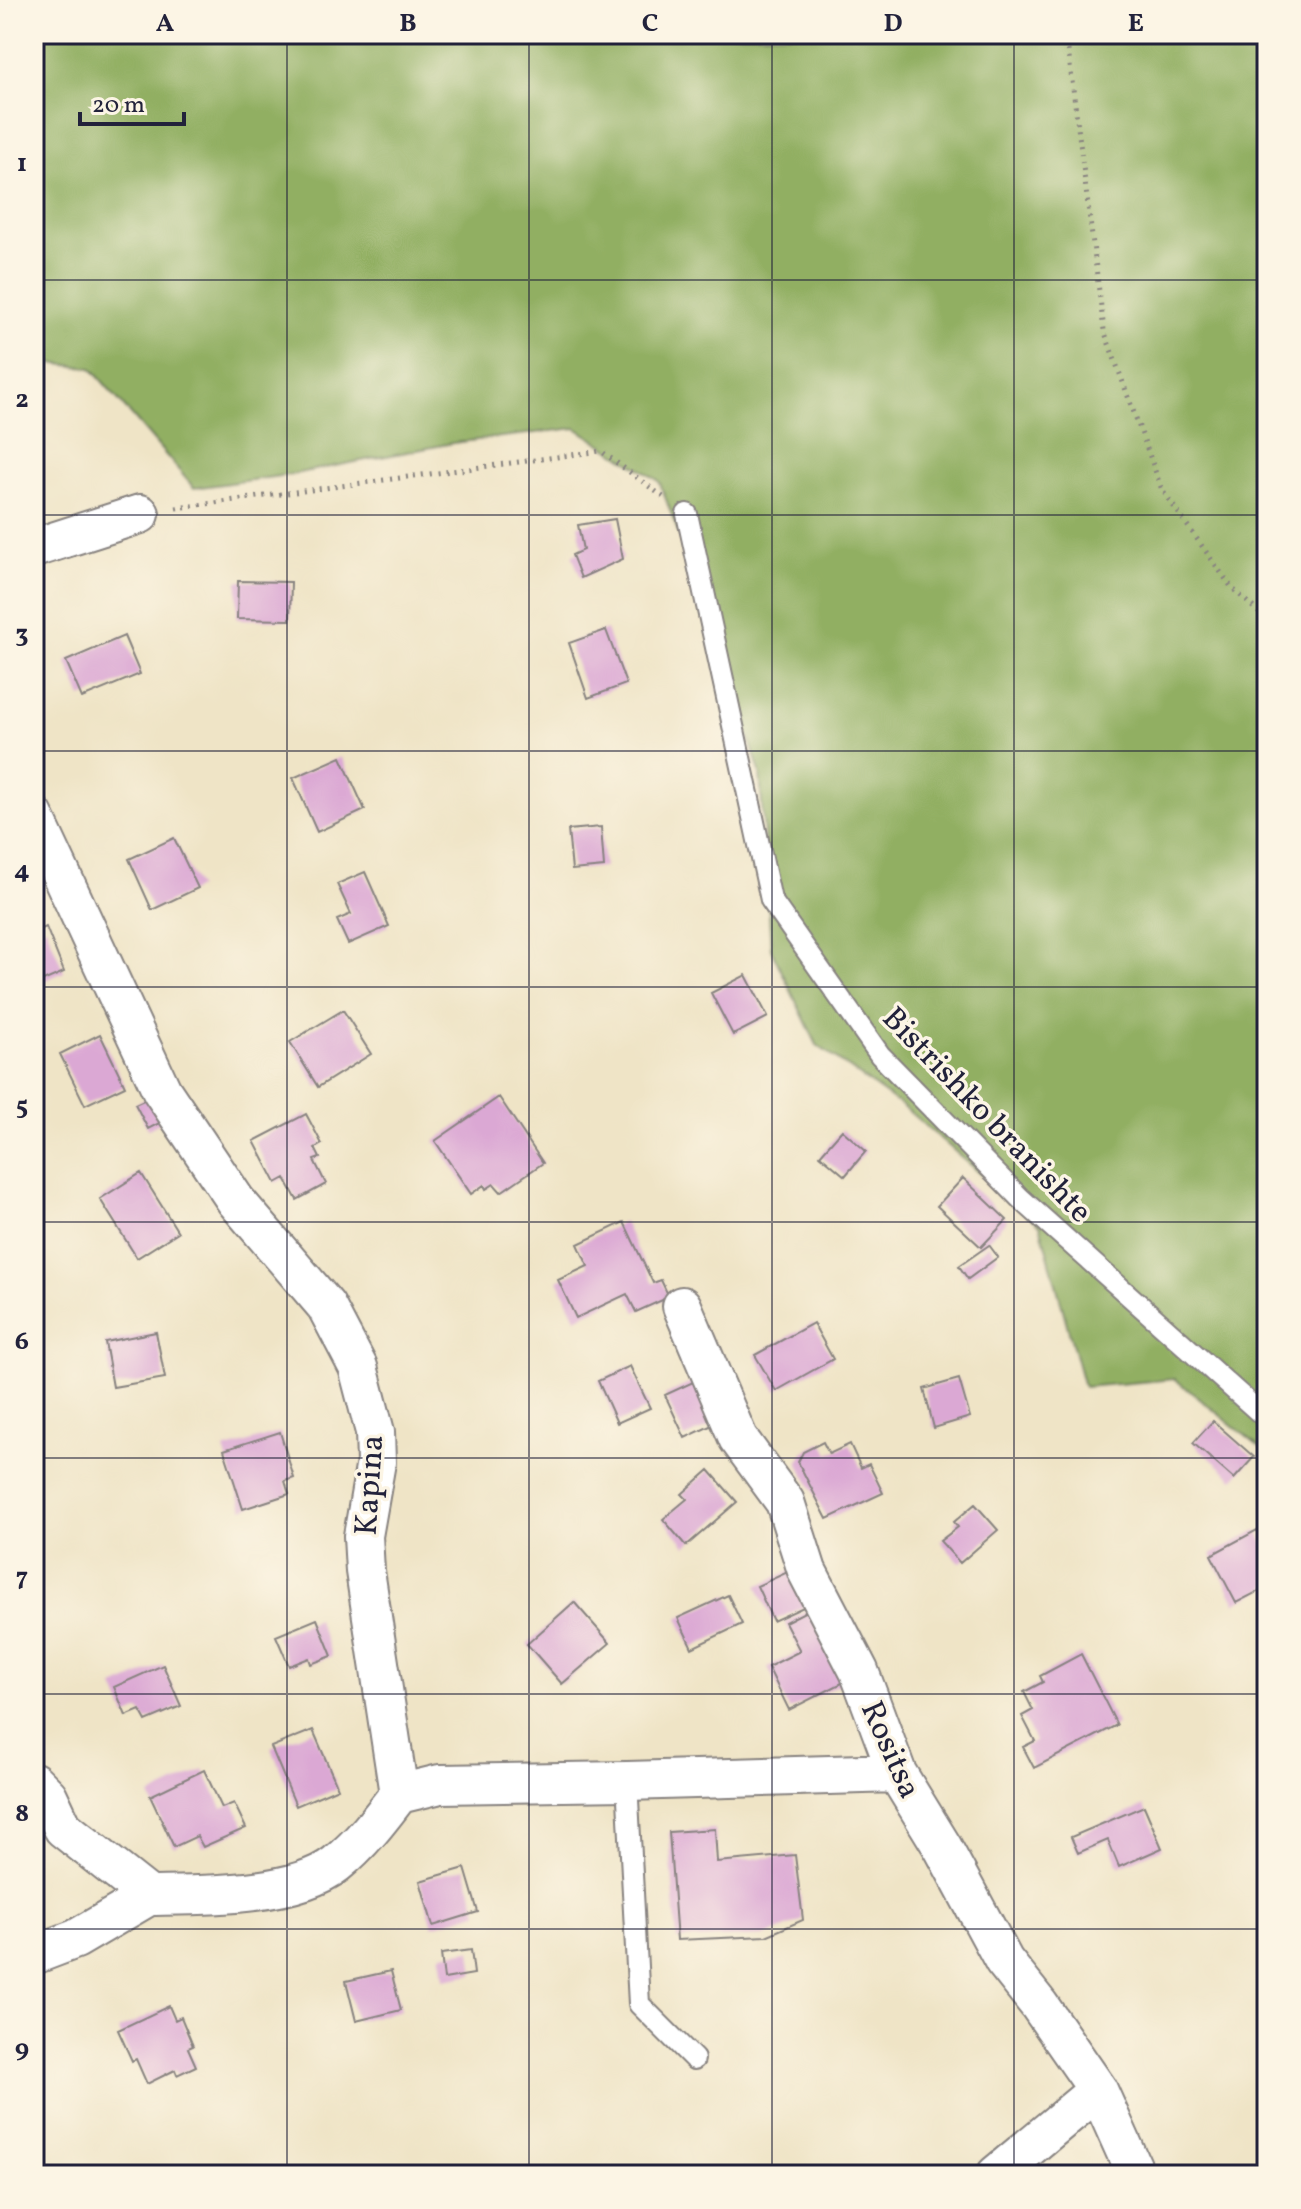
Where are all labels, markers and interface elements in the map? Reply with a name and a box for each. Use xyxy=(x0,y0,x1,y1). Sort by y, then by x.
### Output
text: A xyxy=(156,6,175,42)
text: B xyxy=(399,6,417,42)
text: C xyxy=(642,6,658,42)
text: D xyxy=(883,6,903,42)
text: E xyxy=(1128,6,1144,42)
scale bar xyxy=(80,76,184,126)
text: 20 m xyxy=(92,89,145,123)
text: 1 xyxy=(17,146,27,182)
text: 2 xyxy=(15,382,29,418)
text: 3 xyxy=(15,617,29,653)
text: 4 xyxy=(14,853,30,889)
street label: Bistrishko branishte xyxy=(871,998,1101,1234)
text: 5 xyxy=(16,1089,28,1125)
text: 6 xyxy=(15,1324,29,1360)
street label: Kapina xyxy=(346,1433,396,1537)
text: 7 xyxy=(16,1560,28,1596)
street label: Rositsa xyxy=(848,1694,930,1806)
text: 8 xyxy=(15,1796,29,1832)
text: 9 xyxy=(15,2031,29,2067)

